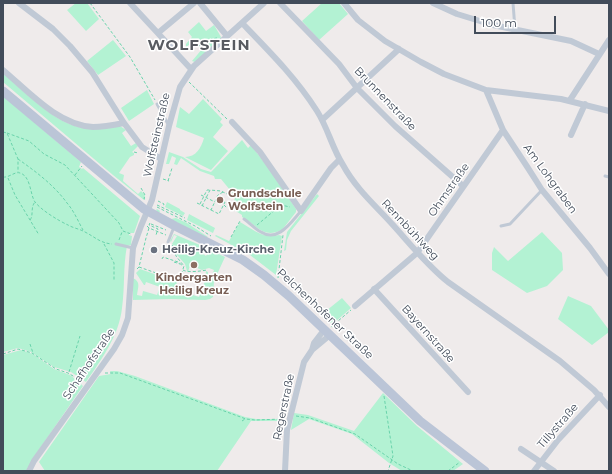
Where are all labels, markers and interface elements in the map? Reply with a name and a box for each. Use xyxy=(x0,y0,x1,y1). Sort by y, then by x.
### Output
scale bar xyxy=(476,8,558,34)
text: 100 m xyxy=(481,15,517,30)
district label: WOLFSTEIN xyxy=(147,37,251,55)
street label: Brunnenstraße xyxy=(351,64,419,134)
street label: Wolfsteinstraße xyxy=(141,92,173,178)
street label: Am Lohgraben xyxy=(520,142,580,216)
street label: Ohmstraße xyxy=(426,161,472,219)
place label: Grundschule Wolfstein xyxy=(228,187,302,213)
marker: Grundschule Wolfstein xyxy=(215,195,225,205)
street label: Rennbühlweg xyxy=(378,197,442,263)
place label: Heilig-Kreuz-Kirche xyxy=(162,243,274,257)
marker: Heilig-Kreuz-Kirche xyxy=(149,245,159,255)
marker: Kindergarten Heilig Kreuz xyxy=(189,260,199,270)
street label: Pelchenhofener Straße xyxy=(274,266,376,362)
place label: Kindergarten Heilig Kreuz xyxy=(156,271,232,297)
street label: Bayernstraße xyxy=(399,302,457,366)
street label: Schafhofstraße xyxy=(60,326,118,402)
street label: Regerstraße xyxy=(271,373,297,441)
street label: Tillystraße xyxy=(535,401,581,451)

